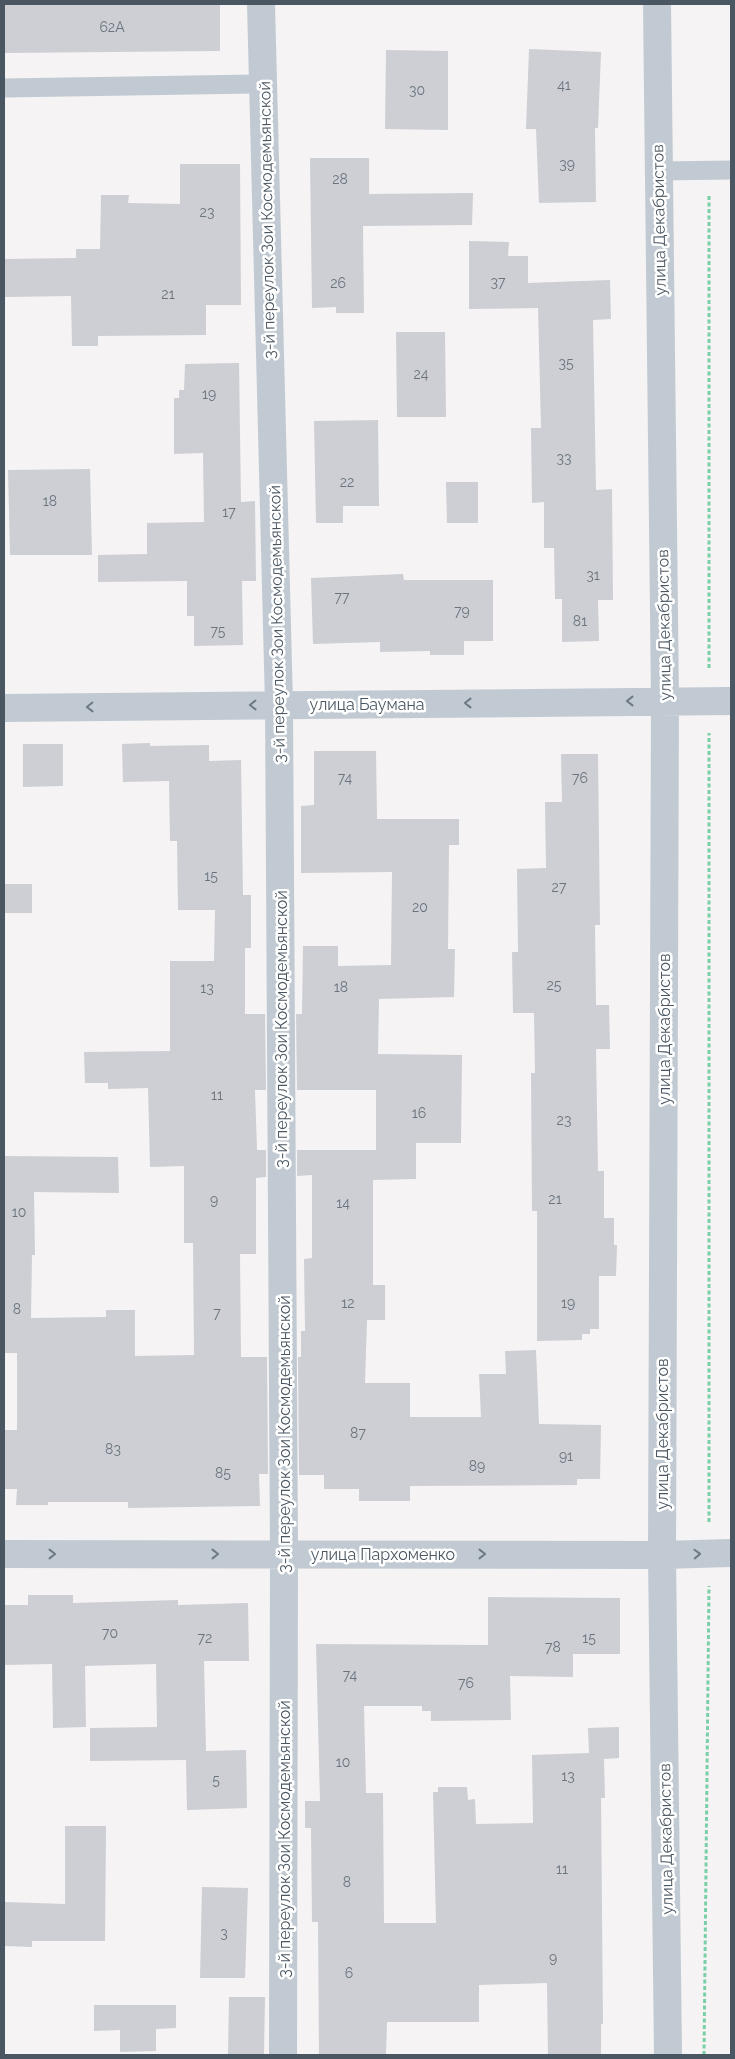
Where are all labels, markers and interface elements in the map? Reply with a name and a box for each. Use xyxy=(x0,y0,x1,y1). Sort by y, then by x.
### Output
house number: 62А xyxy=(99,19,125,35)
house number: 41 xyxy=(557,77,571,93)
street label: 3-й переулок Зои Космодемьянской xyxy=(255,81,279,359)
house number: 30 xyxy=(409,82,425,98)
street label: улица Декабристов xyxy=(648,144,670,296)
house number: 39 xyxy=(559,156,575,172)
house number: 28 xyxy=(332,171,348,187)
house number: 23 xyxy=(200,204,214,220)
house number: 37 xyxy=(491,274,506,290)
house number: 26 xyxy=(330,275,346,291)
house number: 21 xyxy=(161,286,175,302)
house number: 35 xyxy=(558,355,574,371)
house number: 24 xyxy=(414,366,429,382)
house number: 19 xyxy=(202,386,216,402)
house number: 33 xyxy=(557,450,571,466)
house number: 22 xyxy=(340,474,354,490)
street label: 3-й переулок Зои Космодемьянской xyxy=(265,485,289,763)
house number: 18 xyxy=(43,493,57,509)
house number: 17 xyxy=(222,504,236,520)
street label: улица Декабристов xyxy=(653,549,675,701)
house number: 31 xyxy=(586,567,600,583)
house number: 77 xyxy=(335,589,350,605)
house number: 79 xyxy=(454,603,470,619)
house number: 81 xyxy=(573,613,587,629)
house number: 75 xyxy=(211,623,226,639)
street label: улица Баумана xyxy=(310,695,424,714)
one-way arrow xyxy=(626,696,634,706)
one-way arrow xyxy=(463,698,471,708)
one-way arrow xyxy=(248,700,256,710)
one-way arrow xyxy=(86,702,94,712)
house number: 74 xyxy=(338,770,353,786)
house number: 76 xyxy=(572,770,588,786)
house number: 15 xyxy=(204,868,218,884)
house number: 27 xyxy=(552,879,567,895)
street label: 3-й переулок Зои Космодемьянской xyxy=(272,890,291,1168)
house number: 20 xyxy=(412,899,428,915)
street label: улица Декабристов xyxy=(655,953,674,1105)
house number: 25 xyxy=(547,977,562,993)
house number: 18 xyxy=(334,979,348,995)
house number: 13 xyxy=(200,980,214,996)
house number: 11 xyxy=(211,1087,223,1103)
house number: 16 xyxy=(412,1105,426,1121)
house number: 23 xyxy=(557,1112,571,1128)
house number: 21 xyxy=(548,1191,562,1207)
house number: 9 xyxy=(210,1192,218,1208)
house number: 14 xyxy=(336,1195,350,1211)
house number: 10 xyxy=(12,1204,26,1220)
street label: 3-й переулок Зои Космодемьянской xyxy=(275,1295,294,1573)
house number: 12 xyxy=(341,1295,355,1311)
house number: 19 xyxy=(561,1295,575,1311)
house number: 8 xyxy=(13,1301,21,1317)
house number: 7 xyxy=(213,1305,221,1321)
street label: улица Декабристов xyxy=(653,1358,672,1510)
house number: 87 xyxy=(350,1425,366,1441)
house number: 83 xyxy=(105,1441,121,1457)
house number: 91 xyxy=(559,1448,573,1464)
house number: 89 xyxy=(469,1458,485,1474)
house number: 85 xyxy=(215,1465,231,1481)
street label: улица Пархоменко xyxy=(311,1545,455,1564)
one-way arrow xyxy=(49,1549,57,1559)
one-way arrow xyxy=(212,1549,219,1559)
one-way arrow xyxy=(479,1549,487,1559)
one-way arrow xyxy=(694,1549,702,1559)
house number: 70 xyxy=(102,1625,118,1641)
house number: 72 xyxy=(198,1630,212,1646)
house number: 15 xyxy=(582,1630,596,1646)
house number: 78 xyxy=(545,1639,561,1655)
house number: 74 xyxy=(343,1667,358,1683)
house number: 76 xyxy=(458,1675,474,1691)
street label: 3-й переулок Зои Космодемьянской xyxy=(275,1700,294,1978)
house number: 10 xyxy=(336,1754,350,1770)
street label: улица Декабристов xyxy=(655,1763,677,1915)
house number: 13 xyxy=(561,1768,575,1784)
house number: 5 xyxy=(212,1772,220,1788)
house number: 11 xyxy=(556,1861,568,1877)
house number: 8 xyxy=(343,1874,351,1890)
house number: 3 xyxy=(220,1925,228,1941)
house number: 9 xyxy=(549,1950,557,1966)
house number: 6 xyxy=(345,1965,353,1981)

